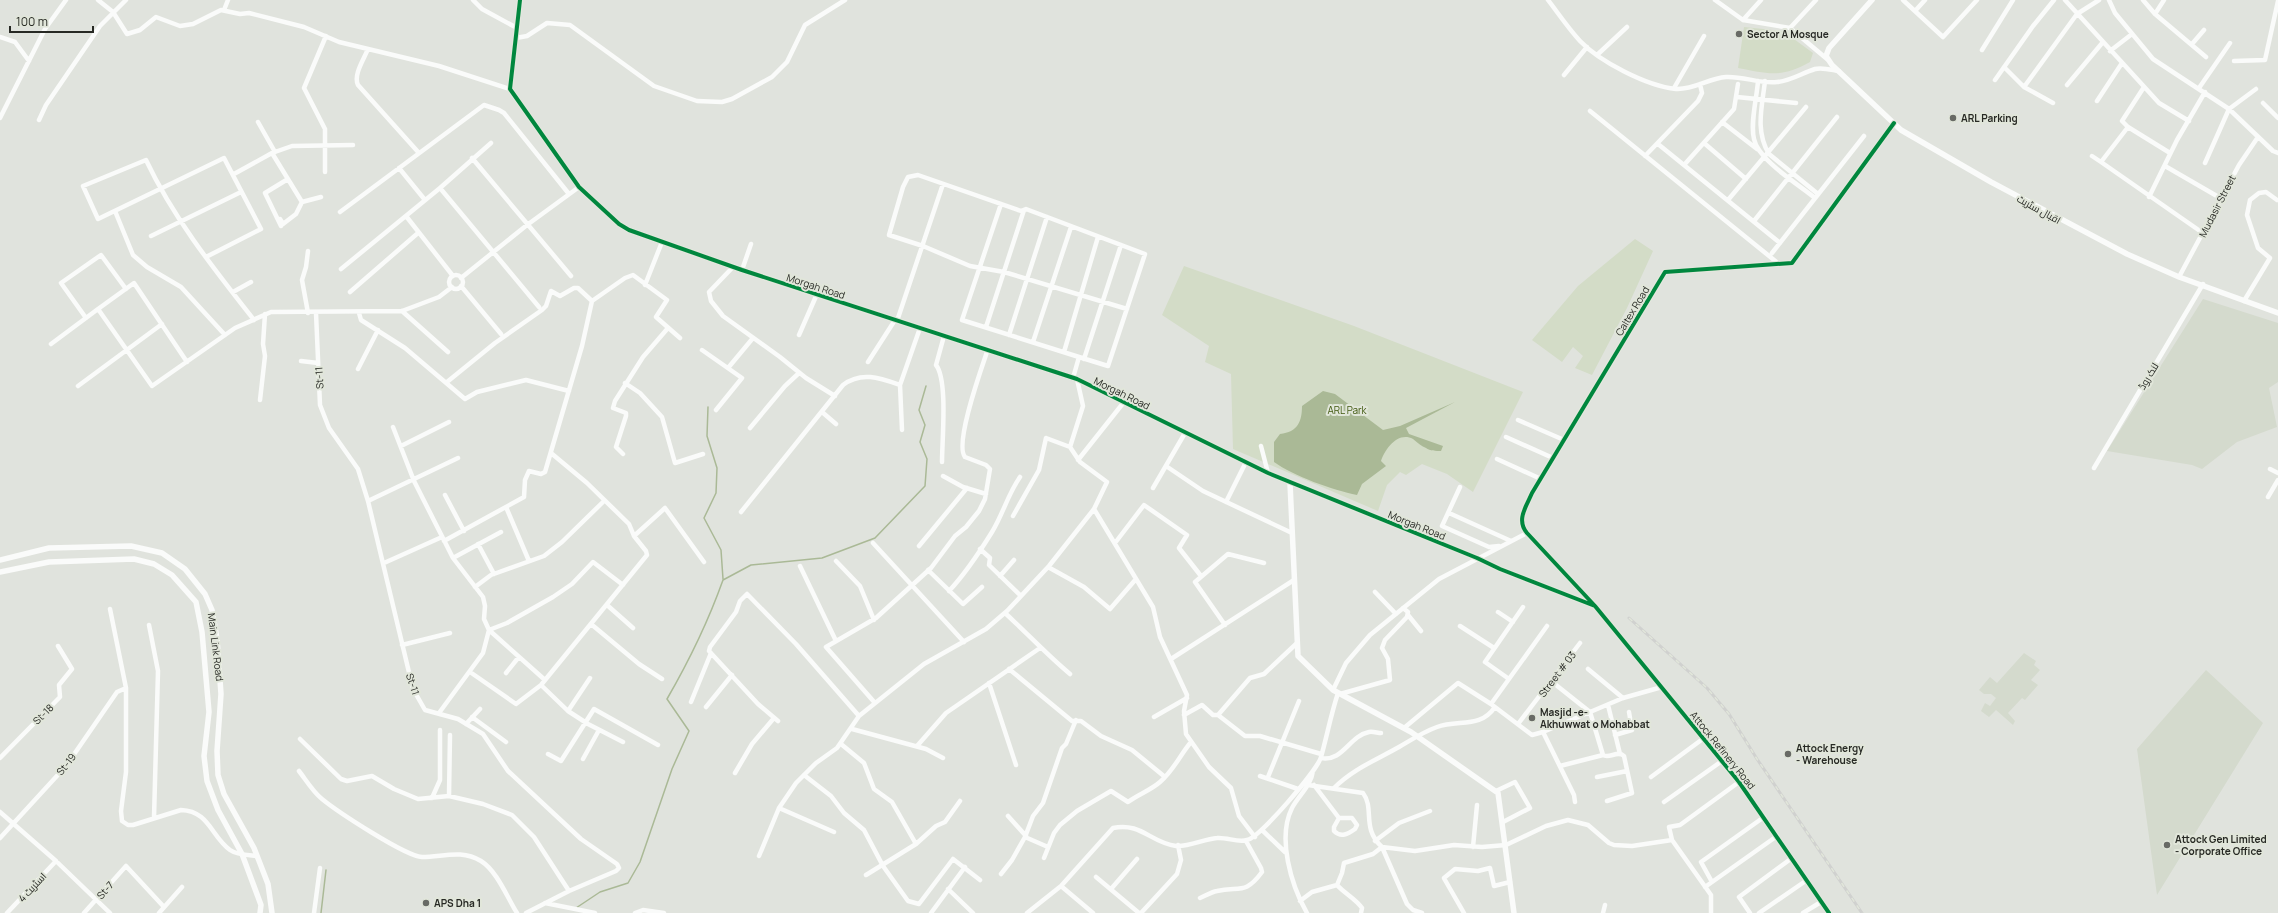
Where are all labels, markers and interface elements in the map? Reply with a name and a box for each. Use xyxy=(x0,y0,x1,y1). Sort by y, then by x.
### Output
scale bar xyxy=(10,8,93,34)
text: 100 m xyxy=(16,13,48,30)
place label: Sector A Mosque xyxy=(1747,27,1829,41)
marker: Sector A Mosque xyxy=(1734,29,1744,39)
place label: ARL Parking xyxy=(1961,111,2018,125)
marker: ARL Parking xyxy=(1948,113,1958,123)
street label: Mudasir Street xyxy=(2195,172,2239,240)
street label: اقبال سٹریٹ xyxy=(2014,191,2064,227)
street label: Morgah Road xyxy=(785,270,847,302)
street label: Caltex Road xyxy=(1612,284,1652,338)
street label: لنک روڈ xyxy=(2135,360,2161,392)
street label: St-11 xyxy=(311,367,327,389)
street label: Morgah Road xyxy=(1092,373,1152,413)
park label: ARL Park xyxy=(1327,403,1368,417)
street label: Morgah Road xyxy=(1386,507,1448,543)
street label: Main Link Road xyxy=(205,612,227,682)
street label: Street # 03 xyxy=(1535,648,1579,700)
street label: St-11 xyxy=(403,671,423,697)
street label: St-18 xyxy=(30,700,57,727)
place label: Masjid -e- Akhuwwat o Mohabbat xyxy=(1540,705,1650,731)
street label: Attock Refinery Road xyxy=(1687,708,1759,792)
marker: Masjid -e- Akhuwwat o Mohabbat xyxy=(1527,713,1537,723)
place label: Attock Energy - Warehouse xyxy=(1796,741,1864,767)
marker: Attock Energy - Warehouse xyxy=(1783,749,1793,759)
street label: St-19 xyxy=(53,750,79,778)
place label: Attock Gen Limited - Corporate Office xyxy=(2175,832,2267,858)
marker: Attock Gen Limited - Corporate Office xyxy=(2162,840,2172,850)
street label: اسٹریٹ 4 xyxy=(15,869,49,905)
street label: St-7 xyxy=(93,878,117,902)
place label: APS Dha 1 xyxy=(434,896,481,910)
marker: APS Dha 1 xyxy=(421,898,431,908)

